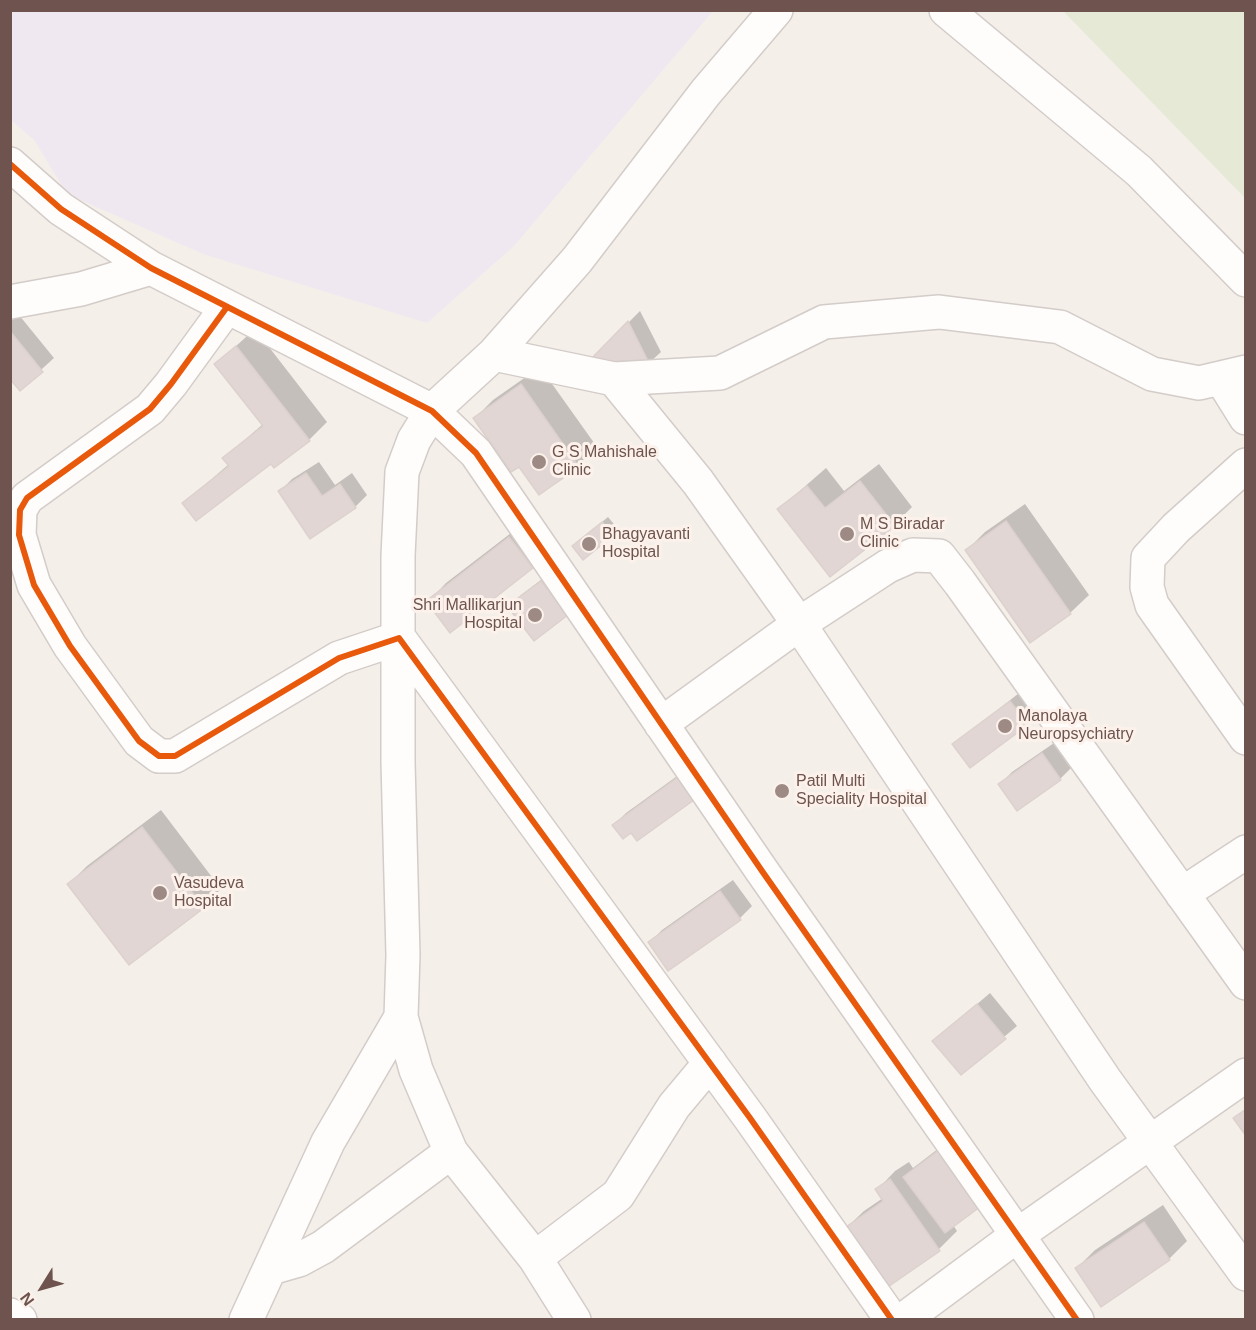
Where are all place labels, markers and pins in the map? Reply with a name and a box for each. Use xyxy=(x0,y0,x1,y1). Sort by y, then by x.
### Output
place label: G S Mahishale Clinic xyxy=(552,443,657,481)
marker: G S Mahishale Clinic xyxy=(530,453,548,471)
place label: M S Biradar Clinic xyxy=(860,515,944,553)
place label: Bhagyavanti Hospital xyxy=(602,525,690,563)
marker: M S Biradar Clinic xyxy=(838,525,856,543)
marker: Bhagyavanti Hospital xyxy=(580,535,598,553)
place label: Shri Mallikarjun Hospital xyxy=(413,596,522,634)
marker: Shri Mallikarjun Hospital xyxy=(526,606,544,624)
place label: Manolaya Neuropsychiatry xyxy=(1018,707,1134,745)
marker: Manolaya Neuropsychiatry xyxy=(996,717,1014,735)
place label: Patil Multi Speciality Hospital xyxy=(796,772,927,810)
marker: Patil Multi Speciality Hospital xyxy=(773,782,791,800)
place label: Vasudeva Hospital xyxy=(174,874,244,912)
marker: Vasudeva Hospital xyxy=(151,884,169,902)

